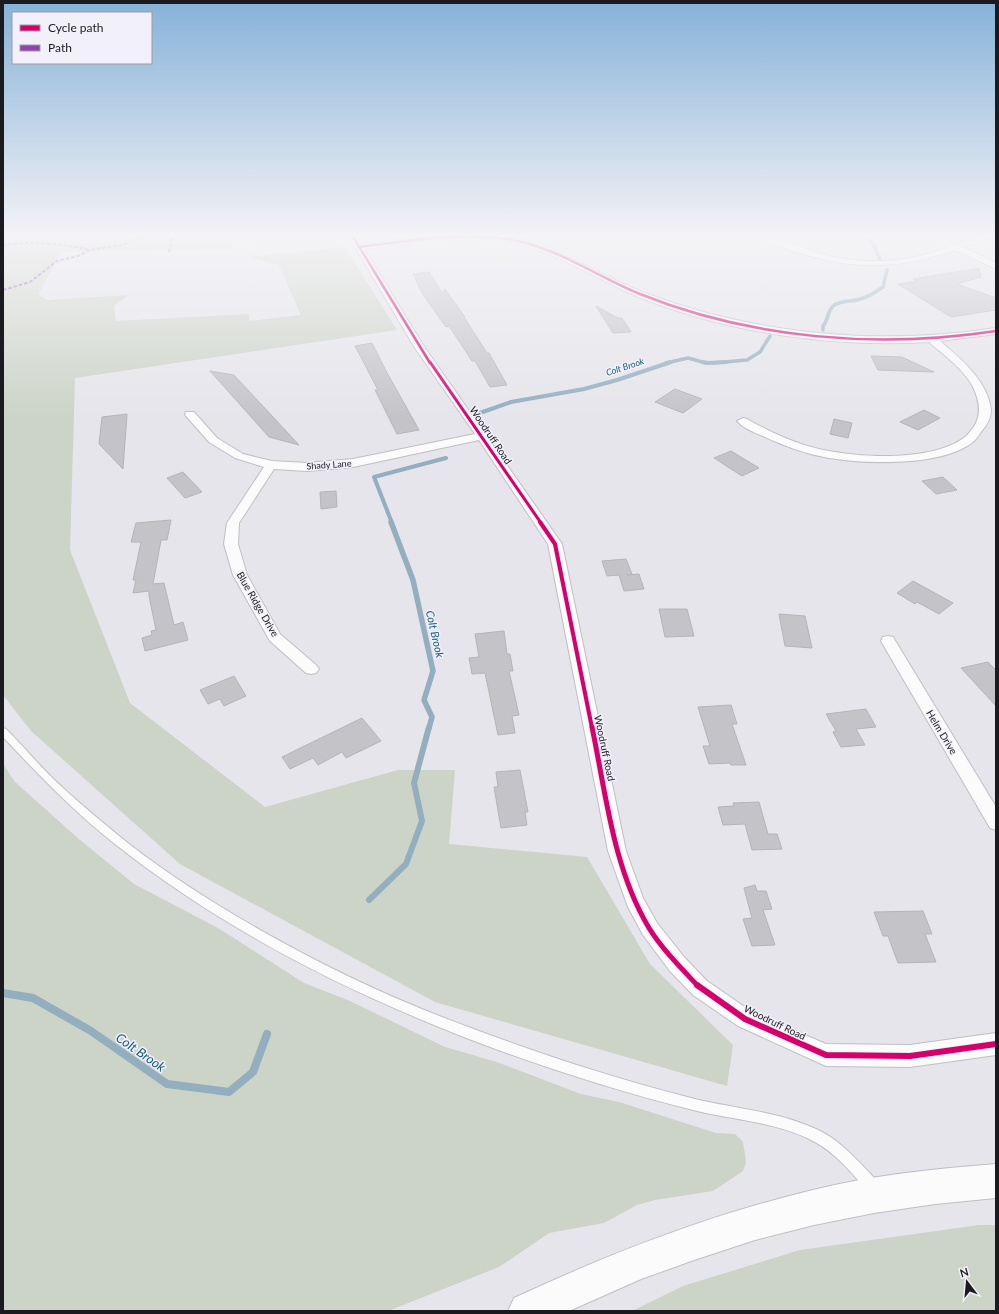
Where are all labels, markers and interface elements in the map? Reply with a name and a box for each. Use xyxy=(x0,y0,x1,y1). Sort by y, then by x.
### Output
legend xyxy=(12,12,152,64)
text: Cycle path xyxy=(48,20,103,35)
text: Path xyxy=(48,40,72,55)
water label: Colt Brook xyxy=(604,355,646,378)
street label: Woodruff Road xyxy=(467,404,515,466)
street label: Shady Lane xyxy=(306,457,352,472)
street label: Blue Ridge Drive xyxy=(235,569,281,639)
water label: Colt Brook xyxy=(424,609,447,660)
street label: Helm Drive xyxy=(924,708,960,756)
street label: Woodruff Road xyxy=(592,714,618,782)
street label: Woodruff Road xyxy=(742,1002,808,1042)
water label: Colt Brook xyxy=(113,1029,170,1075)
north arrow xyxy=(947,1262,987,1302)
text: N xyxy=(958,1264,970,1279)

